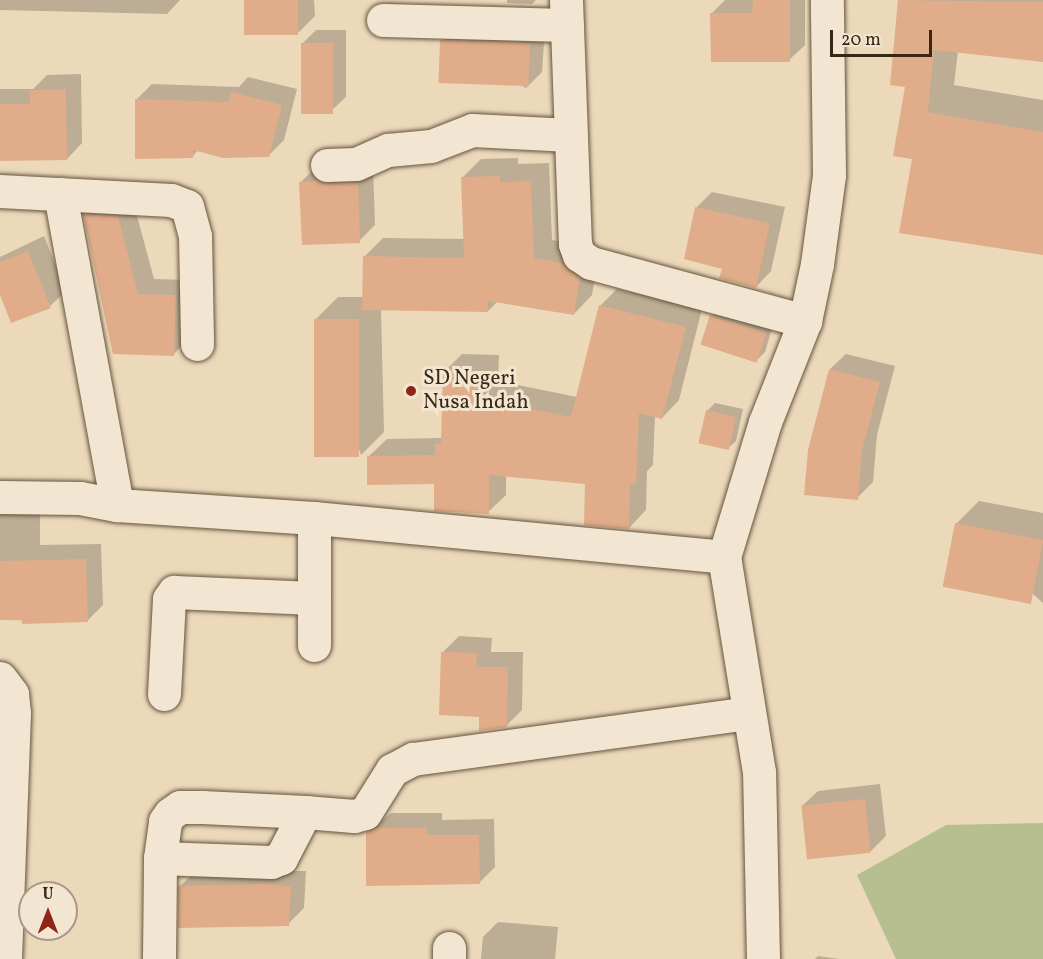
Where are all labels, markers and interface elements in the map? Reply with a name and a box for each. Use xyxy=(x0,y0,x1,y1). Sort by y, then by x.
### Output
scale bar xyxy=(833,18,935,56)
text: 20 m xyxy=(841,28,881,53)
place label: SD Negeri Nusa Indah xyxy=(423,366,529,416)
marker: SD Negeri Nusa Indah xyxy=(404,384,418,398)
north arrow xyxy=(18,881,78,941)
text: U xyxy=(43,884,53,906)

